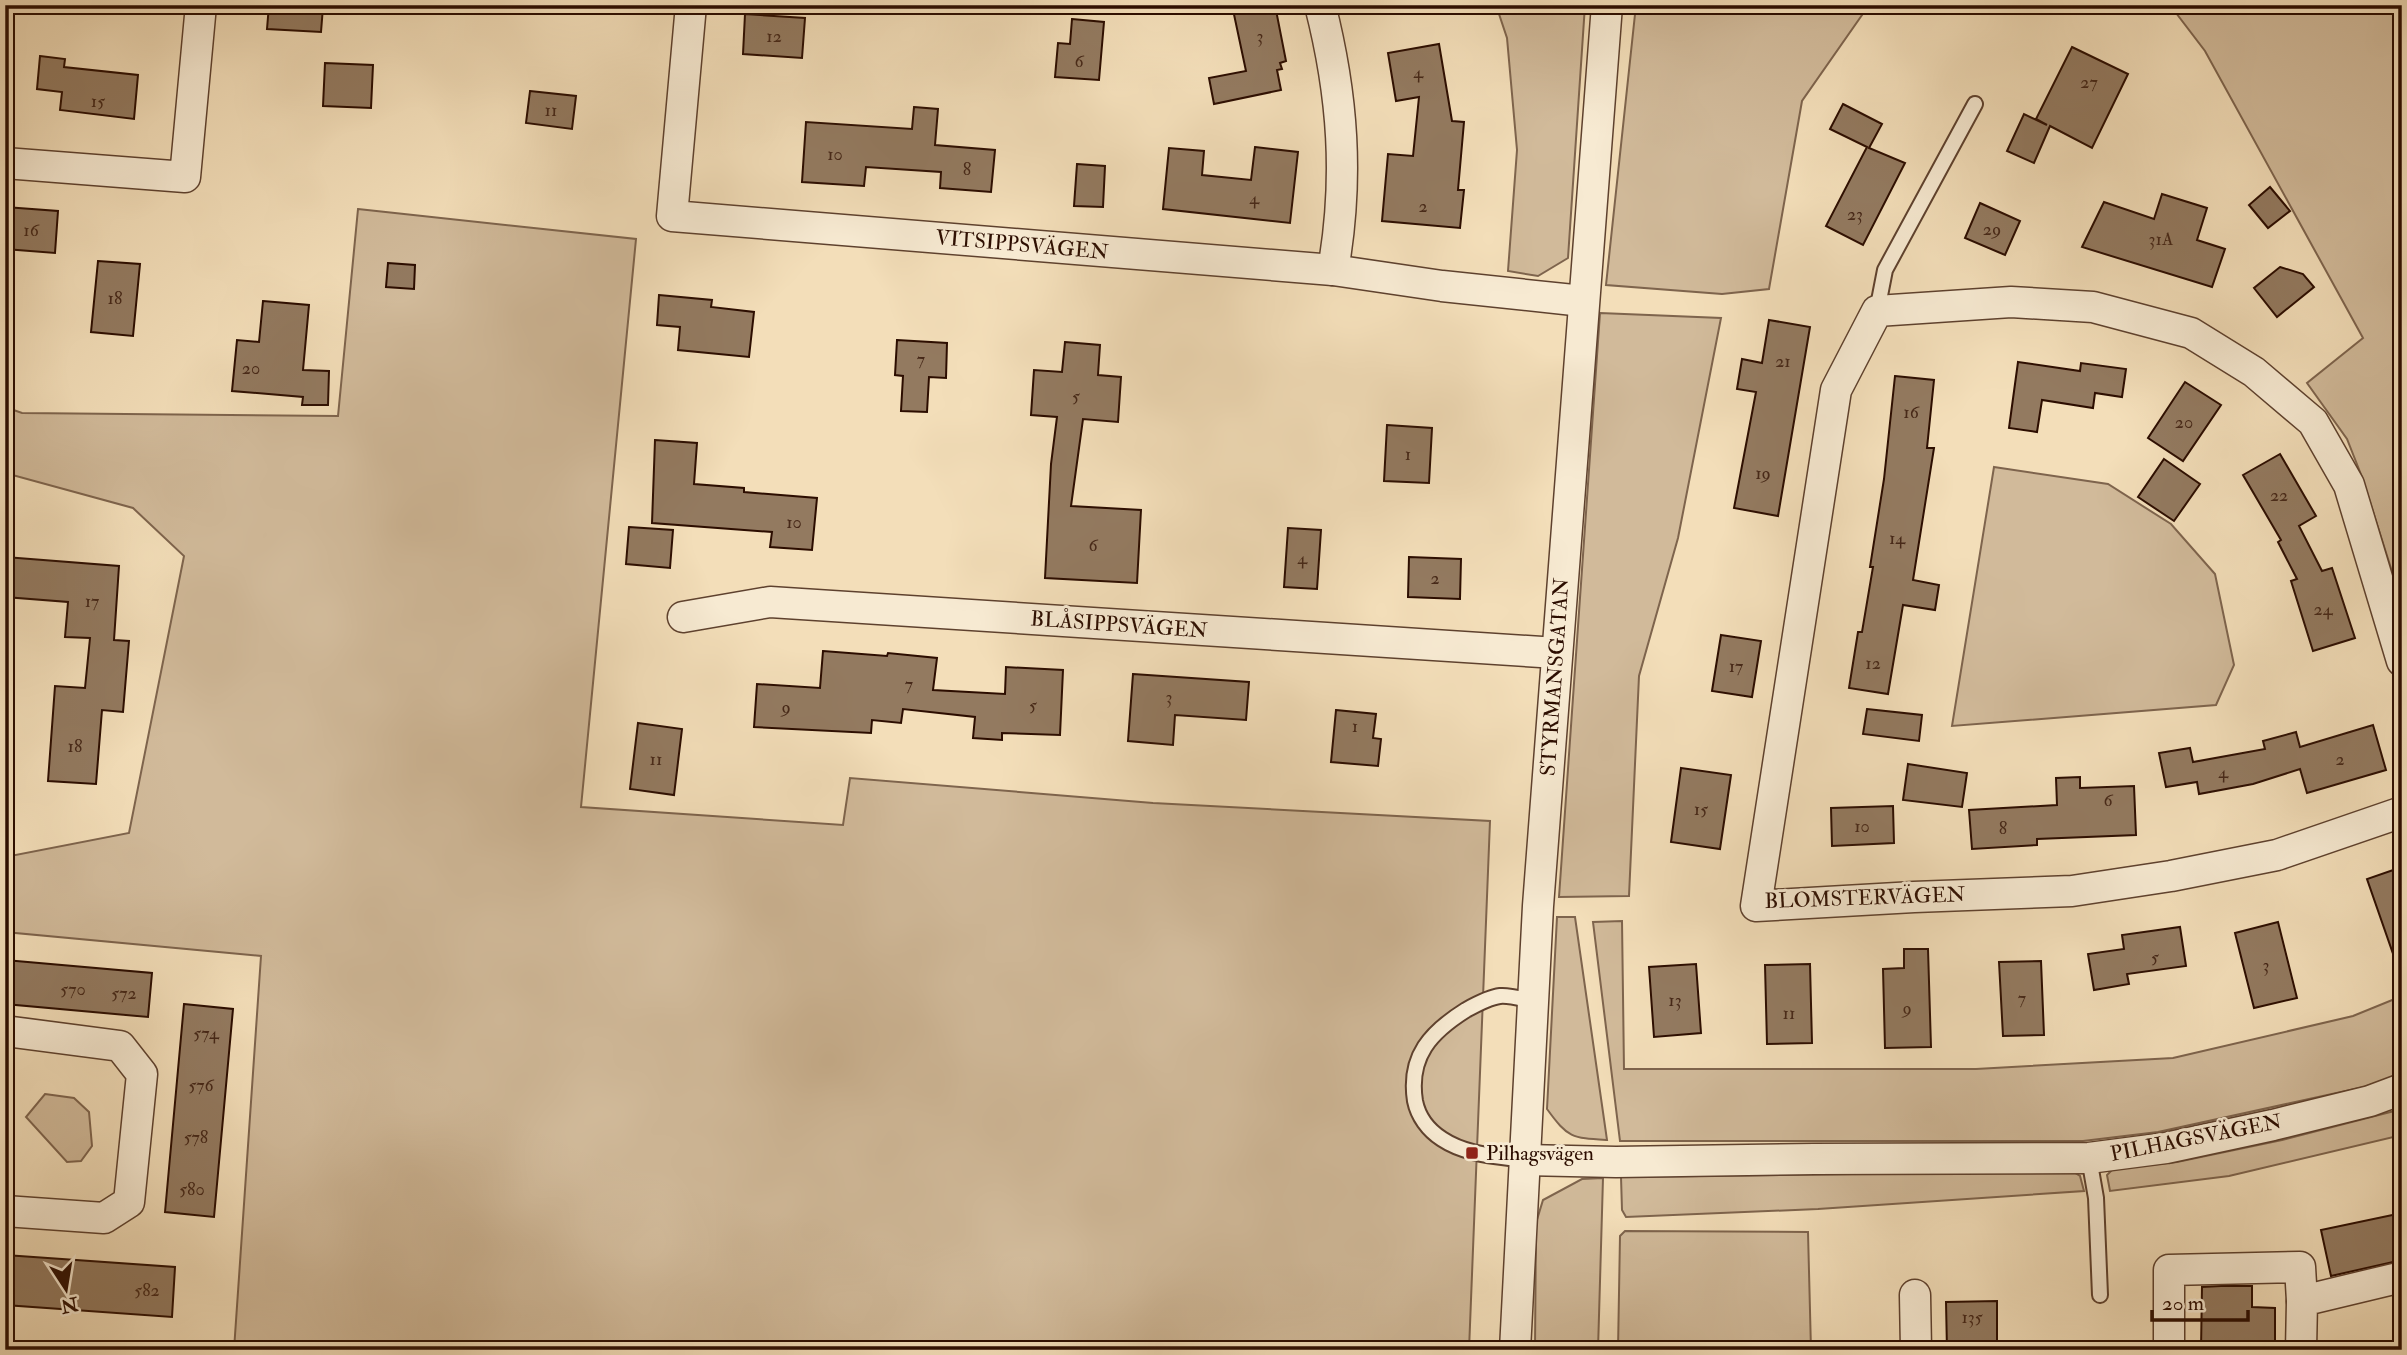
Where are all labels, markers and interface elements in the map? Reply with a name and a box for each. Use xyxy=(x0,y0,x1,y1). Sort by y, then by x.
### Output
house number: 12 xyxy=(766,25,782,48)
house number: 3 xyxy=(1257,25,1263,48)
house number: 6 xyxy=(1074,50,1084,73)
house number: 4 xyxy=(1413,61,1424,84)
house number: 27 xyxy=(2080,71,2098,94)
house number: 15 xyxy=(91,90,105,113)
house number: 11 xyxy=(545,99,557,122)
house number: 10 xyxy=(827,143,843,166)
house number: 8 xyxy=(963,158,971,181)
house number: 4 xyxy=(1249,187,1260,210)
house number: 2 xyxy=(1418,195,1428,218)
house number: 23 xyxy=(1847,203,1863,226)
house number: 29 xyxy=(1983,218,2001,241)
house number: 16 xyxy=(23,219,40,242)
street label: VITSIPPSVÄGEN xyxy=(934,224,1110,266)
house number: 31A xyxy=(2149,228,2174,251)
house number: 18 xyxy=(108,287,122,310)
house number: 7 xyxy=(917,348,925,371)
house number: 21 xyxy=(1775,350,1791,373)
house number: 20 xyxy=(242,357,260,380)
house number: 5 xyxy=(1072,385,1080,408)
house number: 16 xyxy=(1903,401,1920,424)
house number: 20 xyxy=(2175,411,2193,434)
house number: 1 xyxy=(1405,443,1411,466)
house number: 19 xyxy=(1755,462,1771,485)
house number: 22 xyxy=(2270,484,2288,507)
house number: 10 xyxy=(786,511,802,534)
house number: 14 xyxy=(1889,527,1906,550)
house number: 6 xyxy=(1088,534,1098,557)
house number: 4 xyxy=(1297,547,1308,570)
house number: 2 xyxy=(1430,567,1440,590)
street label: STYRMANSGATAN xyxy=(1535,577,1575,777)
house number: 17 xyxy=(85,590,99,613)
house number: 24 xyxy=(2314,598,2334,621)
street label: BLÅSIPPSVÄGEN xyxy=(1030,605,1209,645)
house number: 12 xyxy=(1865,652,1881,675)
house number: 17 xyxy=(1729,655,1743,678)
house number: 7 xyxy=(905,673,913,696)
house number: 3 xyxy=(1166,686,1172,709)
house number: 5 xyxy=(1029,694,1037,717)
house number: 9 xyxy=(779,696,791,719)
house number: 1 xyxy=(1352,715,1358,738)
house number: 18 xyxy=(68,735,82,758)
house number: 11 xyxy=(650,748,662,771)
house number: 2 xyxy=(2335,748,2345,771)
house number: 4 xyxy=(2218,761,2229,784)
house number: 6 xyxy=(2103,789,2113,812)
house number: 15 xyxy=(1694,798,1708,821)
house number: 10 xyxy=(1854,815,1870,838)
house number: 8 xyxy=(1999,817,2007,840)
street label: BLOMSTERVÄGEN xyxy=(1764,881,1966,915)
house number: 5 xyxy=(2151,946,2159,969)
house number: 3 xyxy=(2263,954,2269,977)
house number: 570 xyxy=(60,978,86,1001)
house number: 572 xyxy=(111,982,137,1005)
house number: 7 xyxy=(2018,987,2026,1010)
house number: 13 xyxy=(1668,989,1682,1012)
house number: 9 xyxy=(1900,997,1912,1020)
house number: 11 xyxy=(1783,1002,1795,1025)
house number: 574 xyxy=(193,1022,220,1045)
house number: 576 xyxy=(188,1074,215,1097)
street label: PILHAGSVÄGEN xyxy=(2108,1108,2284,1168)
house number: 578 xyxy=(184,1126,208,1149)
place label: Pilhagsvägen xyxy=(1486,1140,1594,1167)
marker: Pilhagsvägen xyxy=(1464,1145,1480,1161)
house number: 580 xyxy=(179,1178,205,1201)
north arrow xyxy=(32,1254,102,1324)
scale bar xyxy=(2152,1278,2248,1322)
house number: 582 xyxy=(134,1279,160,1302)
text: 20 m xyxy=(2162,1290,2204,1317)
text: N xyxy=(58,1291,81,1318)
house number: 135 xyxy=(1961,1306,1983,1329)

